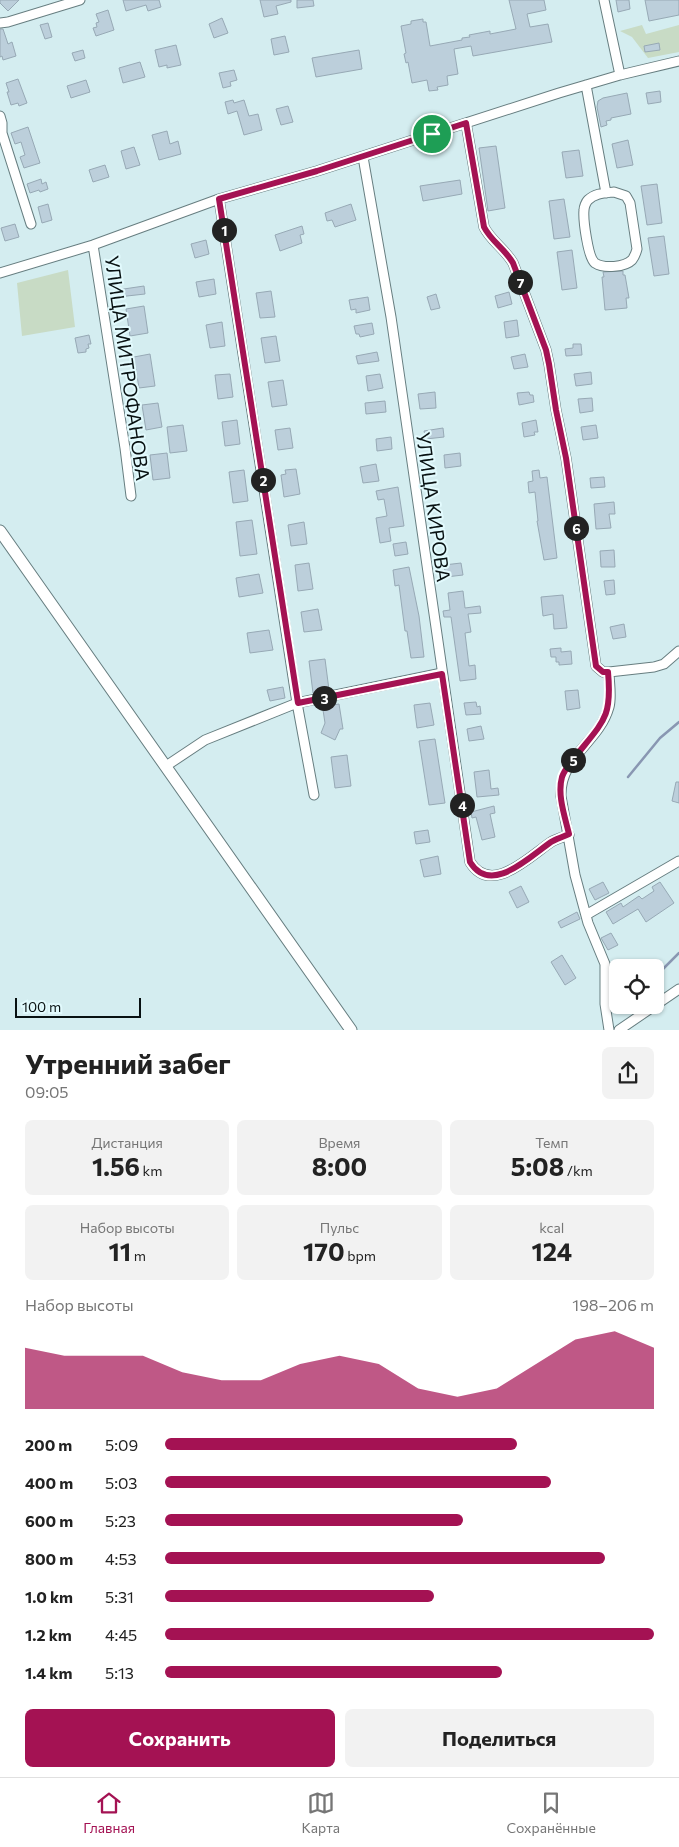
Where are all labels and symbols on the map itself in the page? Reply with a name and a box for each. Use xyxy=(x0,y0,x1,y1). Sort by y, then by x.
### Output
pin xyxy=(411,113,453,155)
pin: 1 xyxy=(212,218,236,242)
street label: УЛИЦА МИТРОФАНОВА xyxy=(101,254,155,482)
pin: 7 xyxy=(508,270,532,294)
street label: УЛИЦА КИРОВА xyxy=(412,431,456,583)
pin: 2 xyxy=(250,468,276,492)
pin: 6 xyxy=(564,516,588,540)
pin: 3 xyxy=(312,686,336,710)
pin: 5 xyxy=(560,748,586,772)
pin: 4 xyxy=(450,792,474,818)
scale bar xyxy=(15,994,141,1018)

